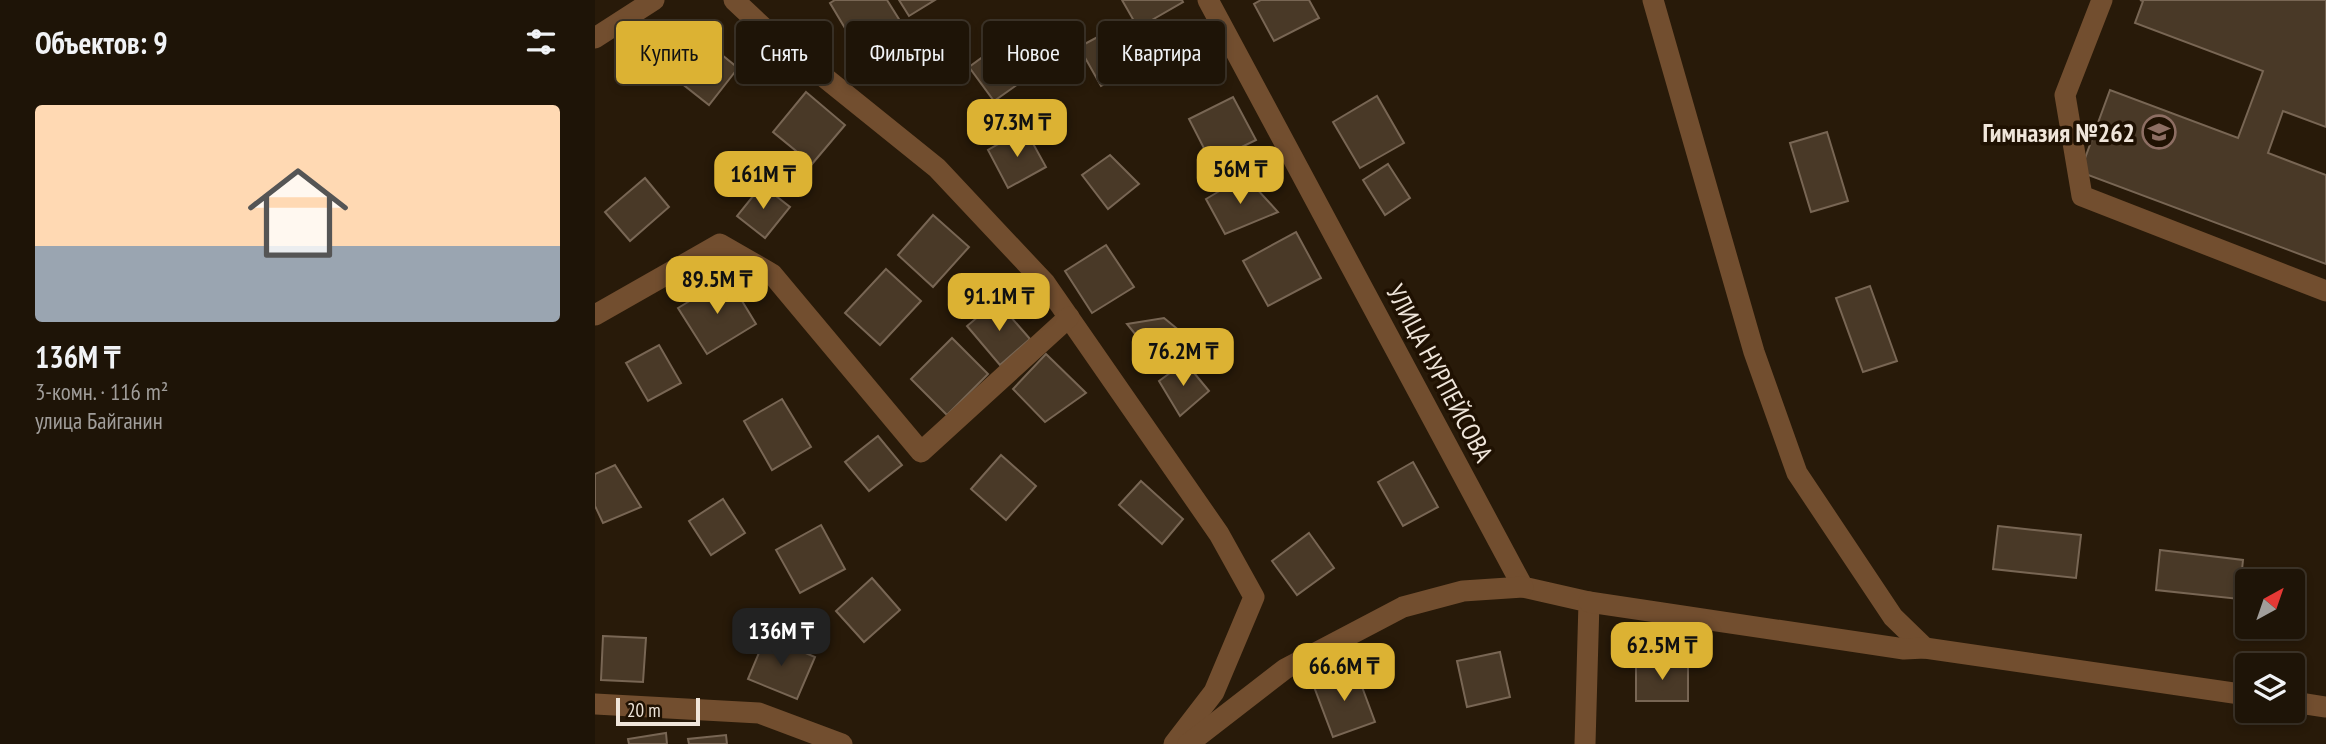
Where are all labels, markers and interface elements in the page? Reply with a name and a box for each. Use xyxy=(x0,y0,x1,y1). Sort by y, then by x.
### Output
chip: Купить xyxy=(616,21,722,84)
chip: Снять xyxy=(736,21,832,84)
chip: Фильтры xyxy=(846,21,969,84)
chip: Новое xyxy=(983,21,1084,84)
chip: Квартира xyxy=(1098,21,1225,84)
text: Объектов: 9 xyxy=(35,23,168,62)
icon: filters xyxy=(522,23,560,61)
pin: 97.3M ₸ xyxy=(952,100,1082,159)
text: 97.3M ₸ xyxy=(983,107,1051,136)
school or university icon: Гимназия №262 xyxy=(2140,113,2178,151)
place label: Гимназия №262 xyxy=(1983,116,2135,149)
pin: 56M ₸ xyxy=(1191,146,1289,206)
icon: home xyxy=(235,150,361,276)
pin: 161M ₸ xyxy=(706,152,820,211)
text: 56M ₸ xyxy=(1213,154,1267,183)
text: 161M ₸ xyxy=(730,159,796,188)
pin: 89.5M ₸ xyxy=(652,256,782,316)
text: 89.5M ₸ xyxy=(682,264,752,293)
pin: 91.1M ₸ xyxy=(934,274,1064,333)
street label: УЛИЦА НУРПЕЙСОВА xyxy=(1379,279,1501,468)
text: 91.1M ₸ xyxy=(964,281,1034,310)
pin: 76.2M ₸ xyxy=(1118,328,1248,388)
text: 76.2M ₸ xyxy=(1148,336,1218,365)
text: 136M ₸ xyxy=(35,337,120,376)
text: 3-комн. · 116 m² xyxy=(35,377,168,406)
text: улица Байганин xyxy=(35,406,163,435)
north arrow xyxy=(2235,569,2305,639)
map controls xyxy=(2235,569,2305,723)
pin: 136M ₸ xyxy=(724,608,838,668)
text: 136M ₸ xyxy=(748,616,814,645)
pin: 62.5M ₸ xyxy=(1597,622,1727,682)
text: 62.5M ₸ xyxy=(1627,630,1697,659)
pin: 66.6M ₸ xyxy=(1279,644,1409,703)
text: 66.6M ₸ xyxy=(1309,651,1379,680)
button: layers xyxy=(2235,653,2305,723)
scale bar xyxy=(616,695,700,727)
text: 20 m xyxy=(627,698,661,722)

